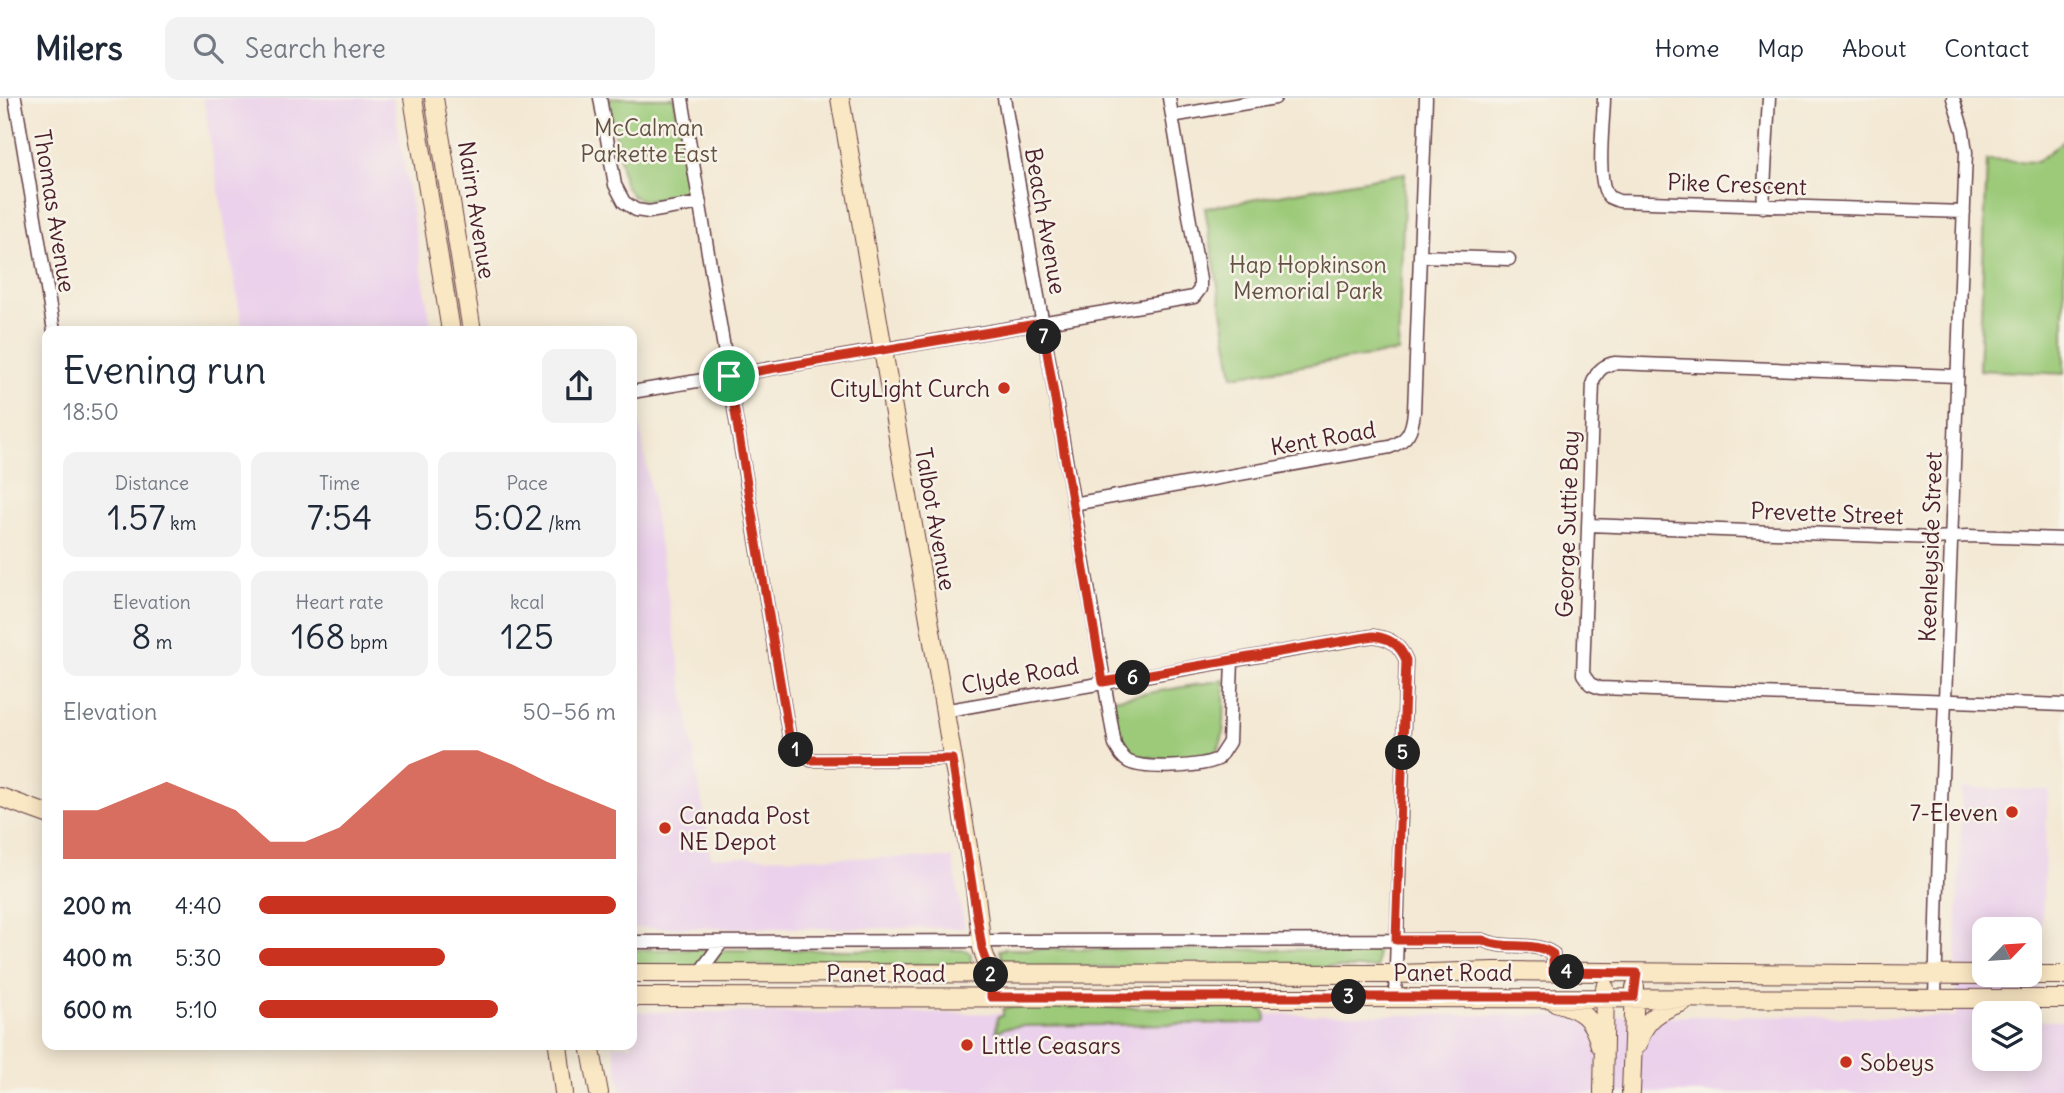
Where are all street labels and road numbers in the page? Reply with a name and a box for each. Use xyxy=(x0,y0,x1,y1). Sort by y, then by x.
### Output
street label: Thomas Avenue xyxy=(28,127,82,295)
street label: Nairn Avenue xyxy=(452,139,502,281)
street label: Beach Avenue xyxy=(1019,146,1073,296)
street label: Pike Crescent xyxy=(1667,167,1807,201)
street label: Kent Road xyxy=(1268,414,1378,462)
street label: George Suttie Bay xyxy=(1549,430,1585,618)
street label: Talbot Avenue xyxy=(909,445,963,593)
street label: Keenleyside Street xyxy=(1912,451,1948,643)
street label: Prevette Street xyxy=(1750,496,1904,530)
street label: Clyde Road xyxy=(959,650,1081,700)
street label: Panet Road xyxy=(1393,958,1513,987)
street label: Panet Road xyxy=(826,959,946,988)

